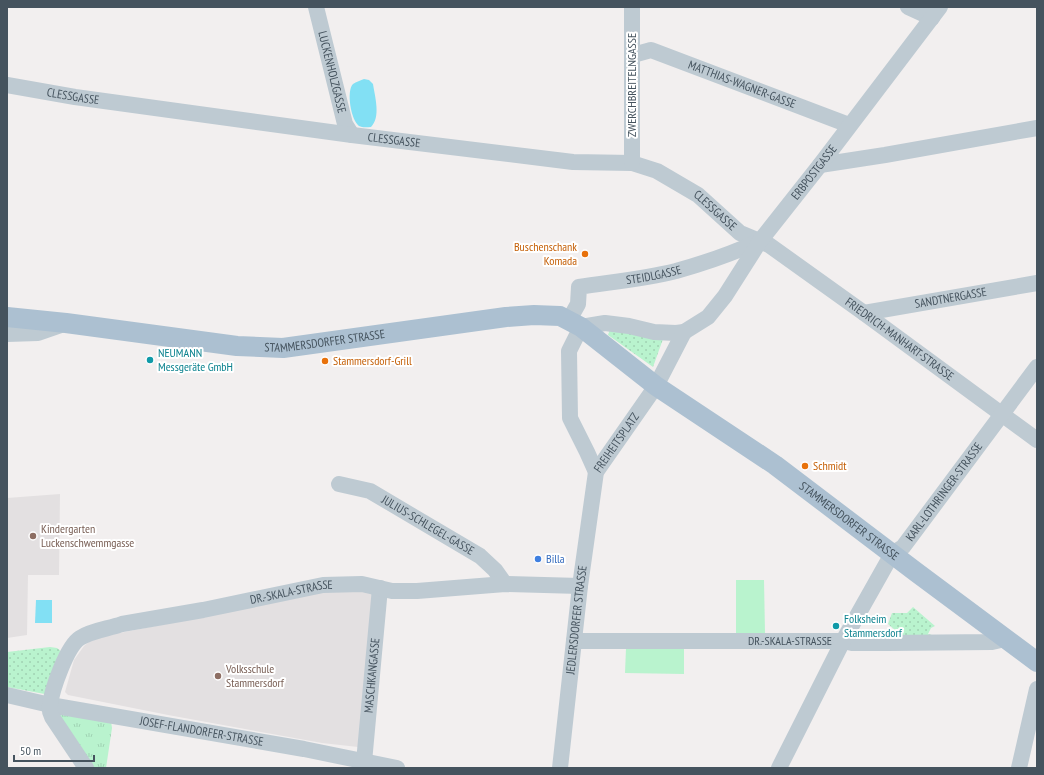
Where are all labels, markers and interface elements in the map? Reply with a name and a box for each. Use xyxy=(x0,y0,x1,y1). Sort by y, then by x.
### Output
street label: LUCKENHOLZGASSE xyxy=(315,29,350,114)
street label: ZWERCHBREITELNGASSE xyxy=(624,33,639,137)
street label: MATTHIAS-WAGNER-GASSE xyxy=(686,57,798,111)
street label: CLESSGASSE xyxy=(46,84,100,107)
street label: CLESSGASSE xyxy=(367,129,421,150)
street label: ERBPOSTGASSE xyxy=(788,142,840,202)
street label: CLESSGASSE xyxy=(691,186,740,233)
place label: Buschenschank Komada xyxy=(514,239,577,268)
marker: Buschenschank Komada xyxy=(580,249,590,259)
street label: STEIDLGASSE xyxy=(625,262,683,287)
street label: SANDTNERGASSE xyxy=(914,284,988,311)
street label: FRIEDRICH-MANHART-STRASSE xyxy=(843,294,957,383)
street label: STAMMERSDORFER STRASSE xyxy=(264,326,386,355)
place label: NEUMANN Messgeräte GmbH xyxy=(158,345,233,374)
place label: Stammersdorf-Grill xyxy=(333,353,412,368)
marker: NEUMANN Messgeräte GmbH xyxy=(145,355,155,365)
marker: Stammersdorf-Grill xyxy=(320,356,330,366)
street label: FREIHEITSPLATZ xyxy=(590,410,642,475)
street label: KARL-LOTHRINGER-STRASSE xyxy=(902,439,985,544)
place label: Schmidt xyxy=(813,458,847,473)
marker: Schmidt xyxy=(800,461,810,471)
street label: STAMMERSDORFER STRASSE xyxy=(797,478,902,563)
street label: JULIUS-SCHLEGEL-GASSE xyxy=(378,491,477,558)
place label: Kindergarten Luckenschwemmgasse xyxy=(41,521,134,550)
marker: Kindergarten Luckenschwemmgasse xyxy=(28,531,38,541)
place label: Billa xyxy=(546,551,565,566)
marker: Billa xyxy=(533,554,543,564)
street label: JEDLERSDORFER STRASSE xyxy=(562,564,590,676)
street label: DR.-SKALA-STRASSE xyxy=(249,577,333,607)
place label: Folksheim Stammersdorf xyxy=(844,611,903,640)
marker: Folksheim Stammersdorf xyxy=(831,621,841,631)
street label: DR.-SKALA-STRASSE xyxy=(748,633,832,648)
street label: MASCHKANGASSE xyxy=(361,637,382,713)
place label: Volksschule Stammersdorf xyxy=(225,661,285,690)
marker: Volksschule Stammersdorf xyxy=(213,671,223,681)
street label: JOSEF-FLANDORFER-STRASSE xyxy=(138,713,265,749)
scale bar xyxy=(14,737,94,763)
text: 50 m xyxy=(20,743,41,758)

